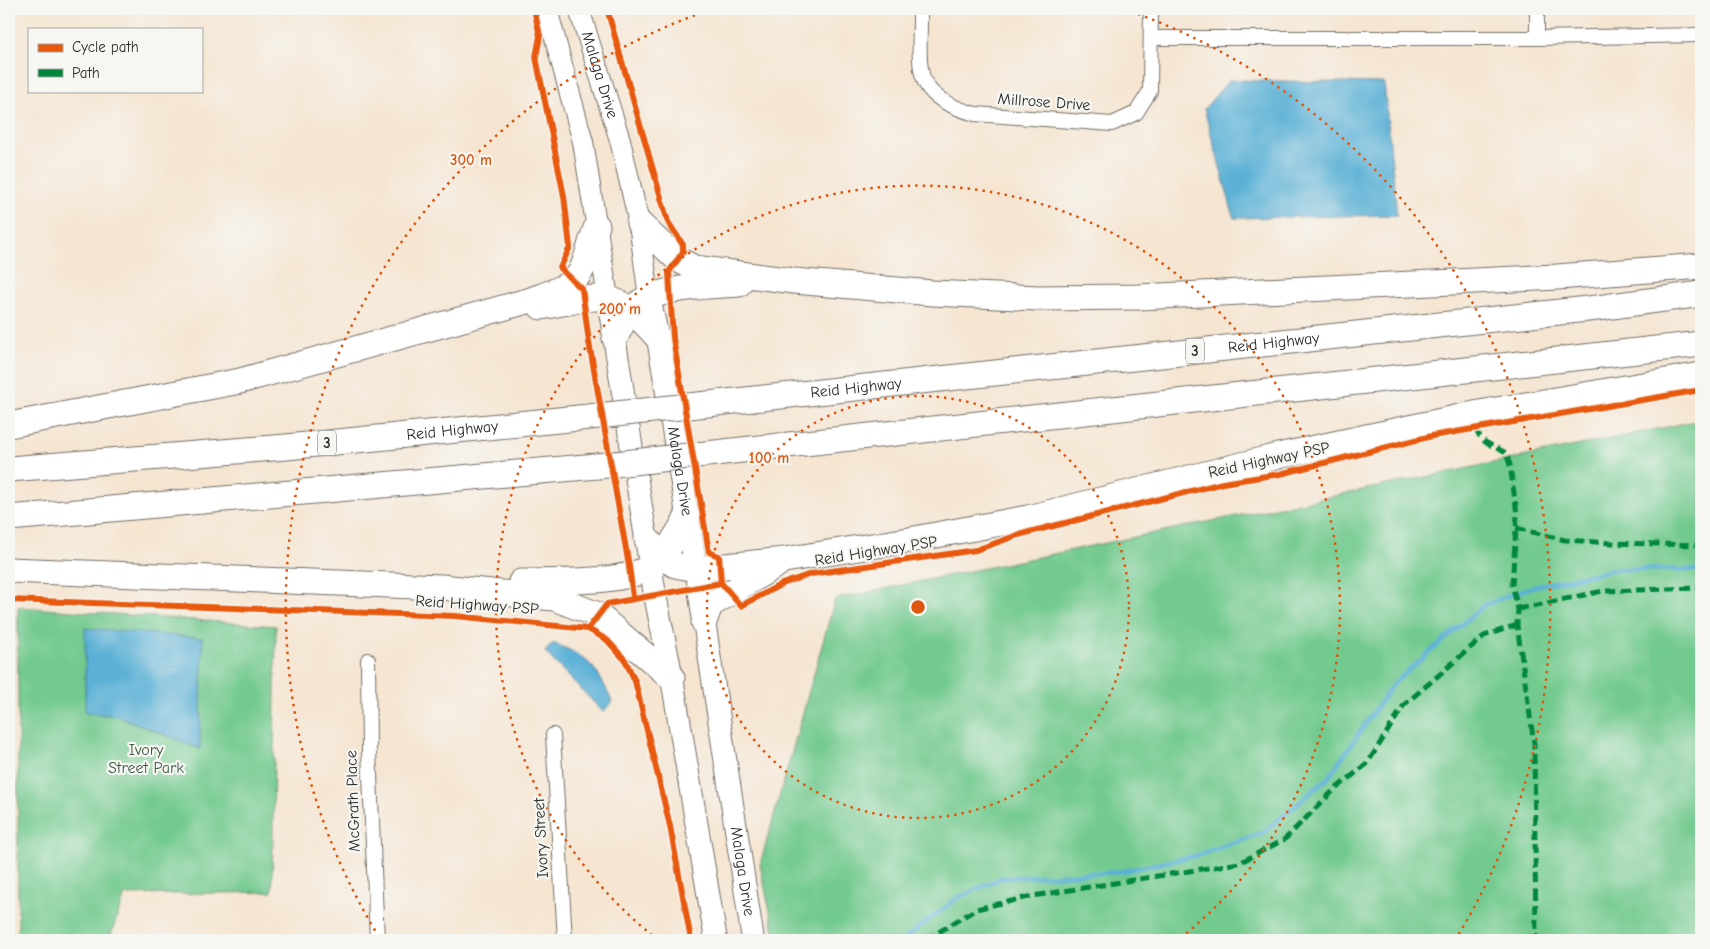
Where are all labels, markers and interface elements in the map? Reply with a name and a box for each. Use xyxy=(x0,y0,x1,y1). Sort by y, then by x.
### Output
legend xyxy=(28,28,202,92)
street label: Malaga Drive xyxy=(578,29,622,121)
text: Cycle path xyxy=(72,38,139,56)
text: Path xyxy=(72,64,100,82)
street label: Millrose Drive xyxy=(997,90,1091,114)
text: 300 m xyxy=(450,151,492,169)
text: 200 m xyxy=(599,300,641,318)
street label: Reid Highway xyxy=(1227,329,1321,357)
road number: 3 xyxy=(1186,338,1204,364)
street label: Reid Highway xyxy=(809,374,903,402)
street label: Reid Highway xyxy=(406,417,500,444)
street label: Malaga Drive xyxy=(664,425,696,517)
road number: 3 xyxy=(318,430,336,456)
street label: Reid Highway PSP xyxy=(1207,438,1331,482)
text: 100 m xyxy=(749,449,789,467)
street label: Reid Highway PSP xyxy=(813,532,939,570)
street label: Reid Highway PSP xyxy=(415,592,539,618)
centre of rings xyxy=(909,598,927,616)
park label: Ivory Street Park xyxy=(108,741,184,777)
street label: McGrath Place xyxy=(342,750,364,852)
street label: Ivory Street xyxy=(530,797,552,878)
street label: Malaga Drive xyxy=(727,825,758,917)

